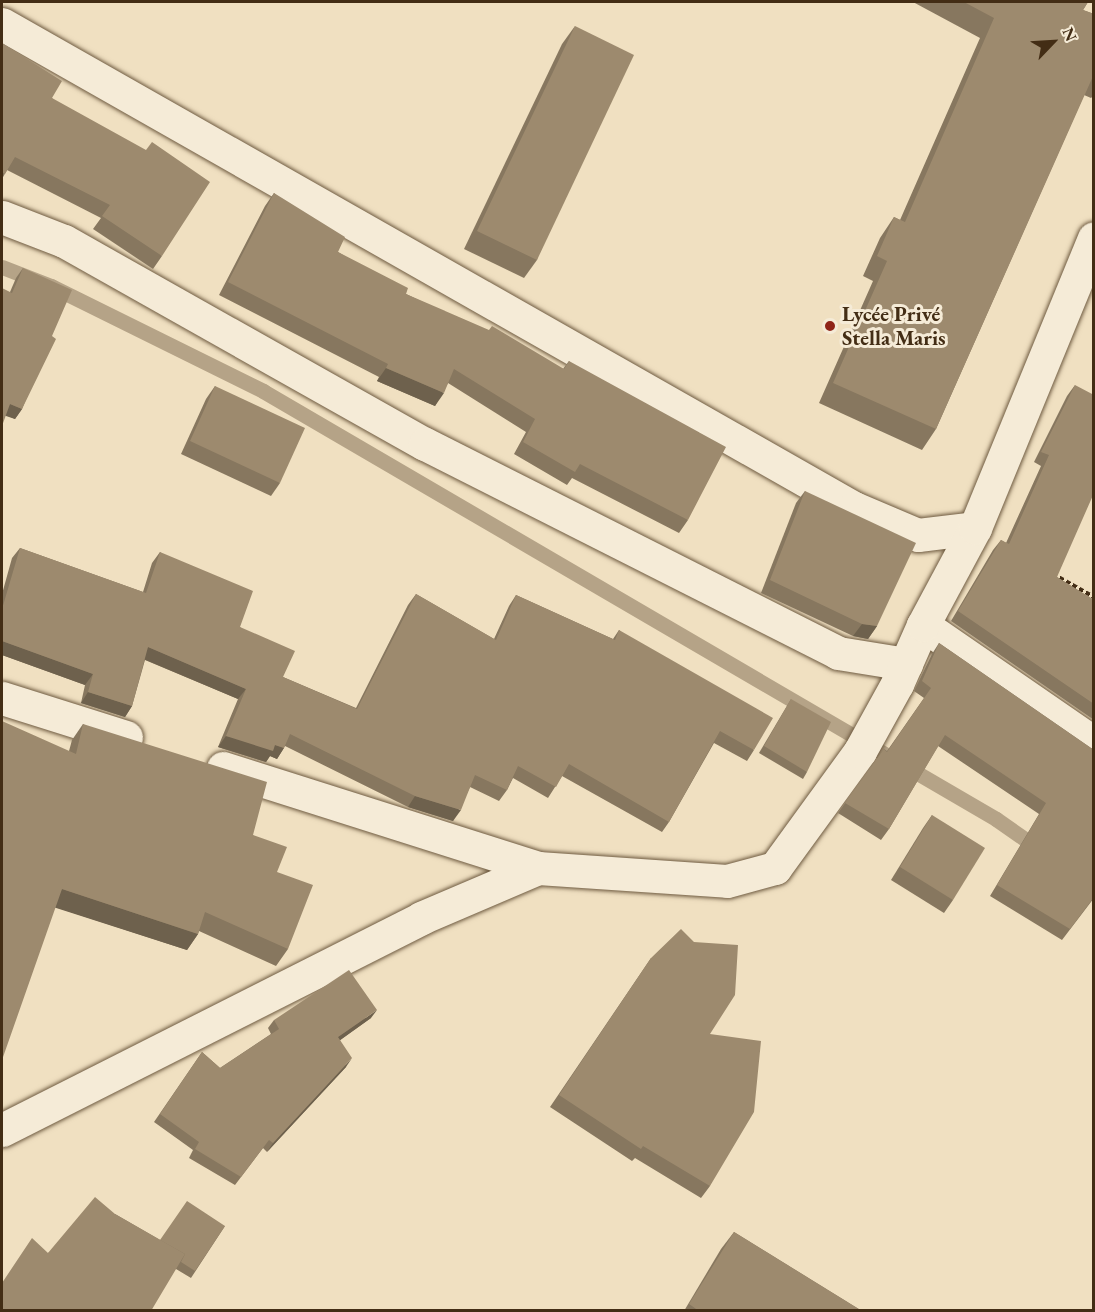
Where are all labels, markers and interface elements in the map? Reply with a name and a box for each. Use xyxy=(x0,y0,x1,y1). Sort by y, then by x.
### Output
north arrow xyxy=(1023,12,1083,72)
text: N xyxy=(1058,24,1082,44)
place label: Lycée Privé Stella Maris xyxy=(842,301,946,351)
marker: Lycée Privé Stella Maris xyxy=(823,319,837,333)

